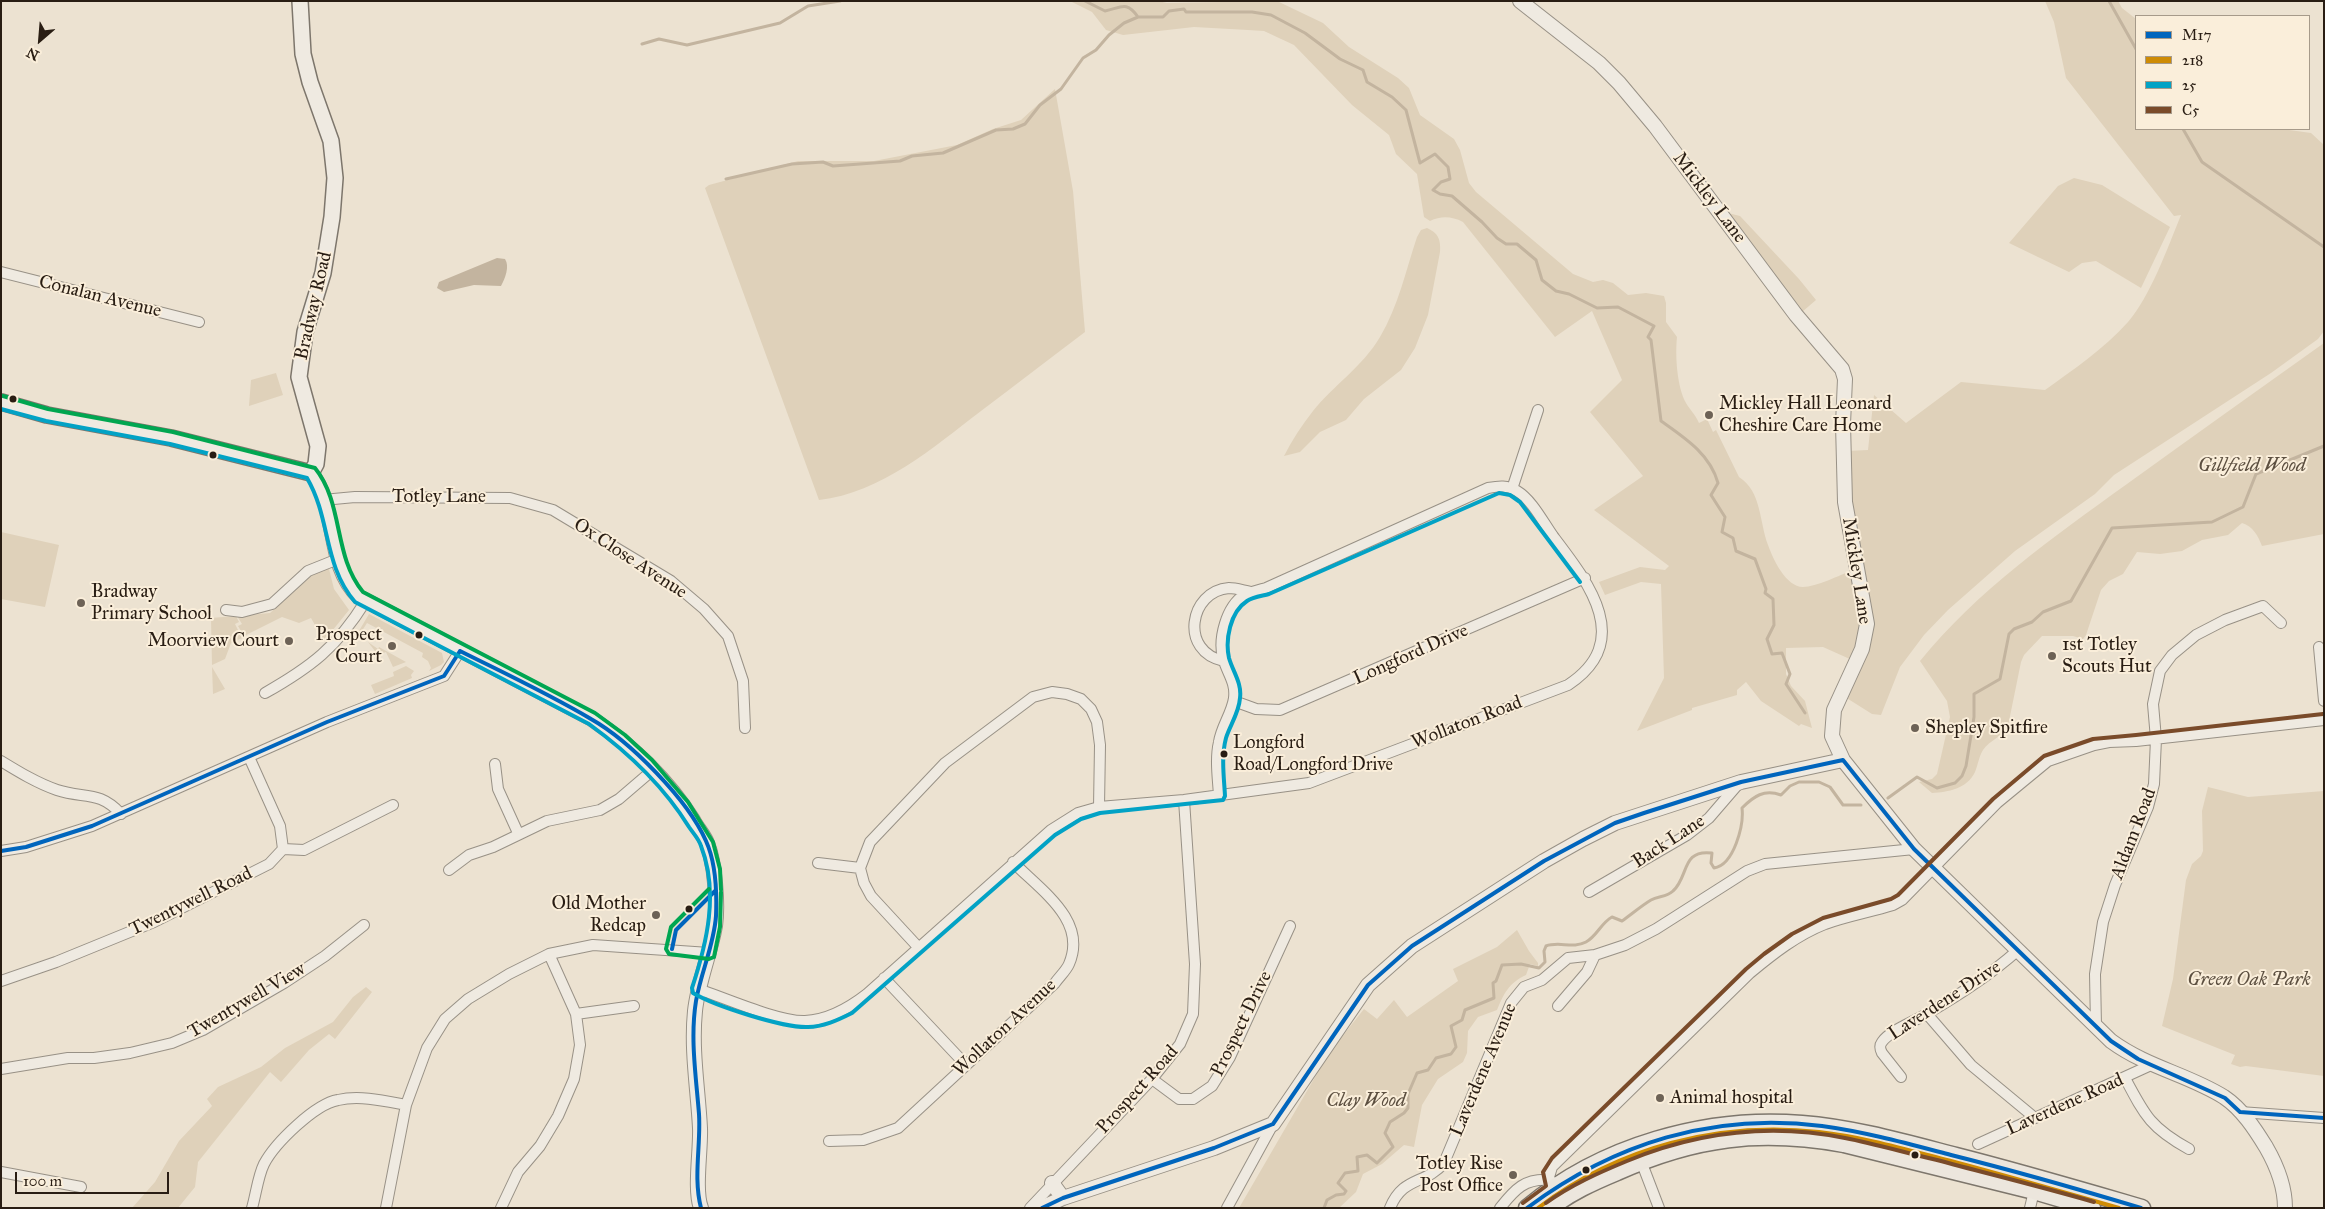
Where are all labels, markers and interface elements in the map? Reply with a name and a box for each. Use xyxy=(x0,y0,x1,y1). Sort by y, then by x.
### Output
north arrow xyxy=(15,15,65,65)
legend xyxy=(2135,15,2310,130)
text: M17 xyxy=(2182,26,2211,44)
text: N xyxy=(24,44,42,64)
text: 218 xyxy=(2182,51,2203,69)
text: 25 xyxy=(2182,76,2196,94)
text: C5 xyxy=(2182,101,2199,119)
street label: Mickley Lane xyxy=(1667,148,1751,248)
street label: Bradway Road xyxy=(290,249,338,363)
street label: Conalan Avenue xyxy=(36,271,164,323)
place label: Mickley Hall Leonard Cheshire Care Home xyxy=(1719,393,1892,437)
unlabelled marker xyxy=(8,394,18,404)
marker: Mickley Hall Leonard Cheshire Care Home xyxy=(1703,409,1715,421)
unlabelled marker xyxy=(208,450,218,460)
park label: Gillfield Wood xyxy=(2198,455,2306,477)
street label: Totley Lane xyxy=(392,486,486,508)
street label: Ox Close Avenue xyxy=(569,514,691,604)
street label: Mickley Lane xyxy=(1836,516,1876,626)
place label: Bradway Primary School xyxy=(91,581,212,625)
marker: Bradway Primary School xyxy=(75,597,87,609)
street label: Longford Drive xyxy=(1350,619,1472,691)
place label: Prospect Court xyxy=(315,624,382,668)
place label: Moorview Court xyxy=(147,630,279,652)
unlabelled marker xyxy=(414,630,424,640)
place label: 1st Totley Scouts Hut xyxy=(2062,634,2152,678)
marker: Moorview Court xyxy=(283,635,295,647)
marker: Prospect Court xyxy=(386,640,398,652)
marker: 1st Totley Scouts Hut xyxy=(2046,650,2058,662)
street label: Wollaton Road xyxy=(1409,691,1525,755)
place label: Shepley Spitfire xyxy=(1925,717,2048,739)
marker: Shepley Spitfire xyxy=(1909,722,1921,734)
place label: Longford Road/Longford Drive xyxy=(1233,733,1393,776)
marker: Longford Road/Longford Drive xyxy=(1219,749,1229,759)
street label: Aldam Road xyxy=(2106,785,2162,883)
street label: Back Lane xyxy=(1629,810,1709,874)
street label: Twentywell Road xyxy=(126,862,256,942)
place label: Old Mother Redcap xyxy=(551,893,646,937)
unlabelled marker xyxy=(684,904,694,914)
marker: Old Mother Redcap xyxy=(650,909,662,921)
street label: Laverdene Drive xyxy=(1885,956,2005,1046)
street label: Twentywell View xyxy=(184,958,310,1044)
street label: Prospect Drive xyxy=(1207,967,1277,1081)
park label: Green Oak Park xyxy=(2187,969,2311,991)
street label: Wollaton Avenue xyxy=(949,974,1061,1082)
street label: Laverdene Avenue xyxy=(1446,1000,1522,1140)
street label: Prospect Road xyxy=(1092,1041,1184,1139)
street label: Laverdene Road xyxy=(2003,1069,2127,1141)
place label: Animal hospital xyxy=(1670,1087,1793,1109)
park label: Clay Wood xyxy=(1326,1090,1406,1112)
marker: Animal hospital xyxy=(1654,1092,1666,1104)
unlabelled marker xyxy=(1910,1150,1920,1160)
place label: Totley Rise Post Office xyxy=(1416,1153,1503,1197)
scale bar xyxy=(18,1162,171,1194)
unlabelled marker xyxy=(1581,1165,1591,1175)
marker: Totley Rise Post Office xyxy=(1507,1169,1519,1181)
text: 100 m xyxy=(23,1172,62,1190)

